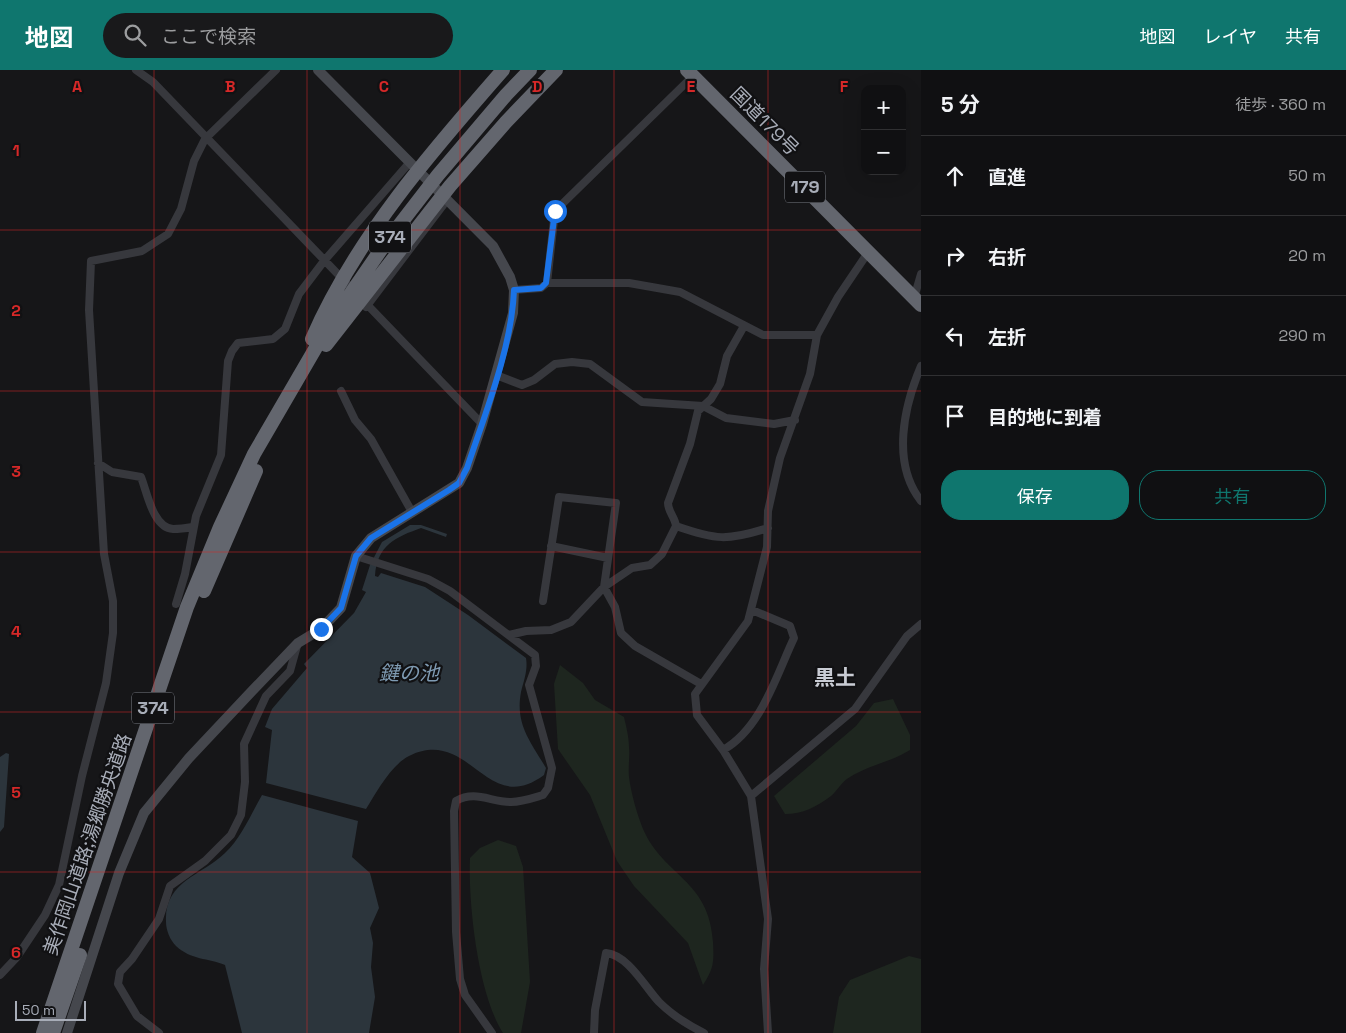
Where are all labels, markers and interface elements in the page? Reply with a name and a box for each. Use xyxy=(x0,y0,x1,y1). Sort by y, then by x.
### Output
search box xyxy=(103,13,453,58)
icon: search xyxy=(121,21,149,49)
text: 地図 xyxy=(25,22,73,53)
text: ここで検索 xyxy=(161,24,256,49)
text: 地図 xyxy=(1140,25,1176,48)
text: レイヤ xyxy=(1204,25,1257,48)
text: 共有 xyxy=(1285,25,1321,48)
text: A xyxy=(72,76,82,97)
text: B xyxy=(225,76,235,97)
text: C xyxy=(379,76,389,97)
text: D xyxy=(532,76,542,97)
text: E xyxy=(687,76,696,97)
text: F xyxy=(840,76,849,97)
street label: 国道179号 xyxy=(725,82,804,161)
map controls xyxy=(861,85,906,175)
button: + xyxy=(861,85,906,130)
text: 5 分 xyxy=(941,91,980,118)
text: 徒歩 · 360 m xyxy=(1235,94,1326,115)
button: − xyxy=(861,130,906,175)
text: 1 xyxy=(12,140,20,161)
icon: ahead xyxy=(941,162,969,190)
text: 直進 xyxy=(988,165,1026,190)
text: 50 m xyxy=(1288,165,1326,186)
road number: 179 xyxy=(785,171,825,202)
route start xyxy=(544,200,567,223)
road number: 374 xyxy=(369,222,411,252)
icon: right xyxy=(941,242,969,270)
text: 右折 xyxy=(988,245,1026,270)
text: 20 m xyxy=(1288,245,1326,266)
text: 2 xyxy=(11,300,21,321)
icon: left xyxy=(941,322,969,350)
text: 左折 xyxy=(988,325,1026,350)
text: 290 m xyxy=(1278,325,1326,346)
icon: arrive xyxy=(941,402,969,430)
text: 目的地に到着 xyxy=(988,405,1102,430)
text: 3 xyxy=(11,461,21,482)
button: 保存 xyxy=(941,470,1129,520)
button: 共有 xyxy=(1139,470,1326,520)
route end xyxy=(310,618,333,641)
text: 4 xyxy=(11,621,21,642)
water label: 鍵の池 xyxy=(379,660,441,686)
district label: 黒土 xyxy=(814,664,856,691)
road number: 374 xyxy=(132,692,174,724)
street label: 美作岡山道路;湯郷勝央道路 xyxy=(38,730,137,958)
text: 5 xyxy=(11,782,21,803)
text: 6 xyxy=(11,942,21,963)
scale bar xyxy=(15,998,86,1021)
text: 50 m xyxy=(22,1001,55,1019)

